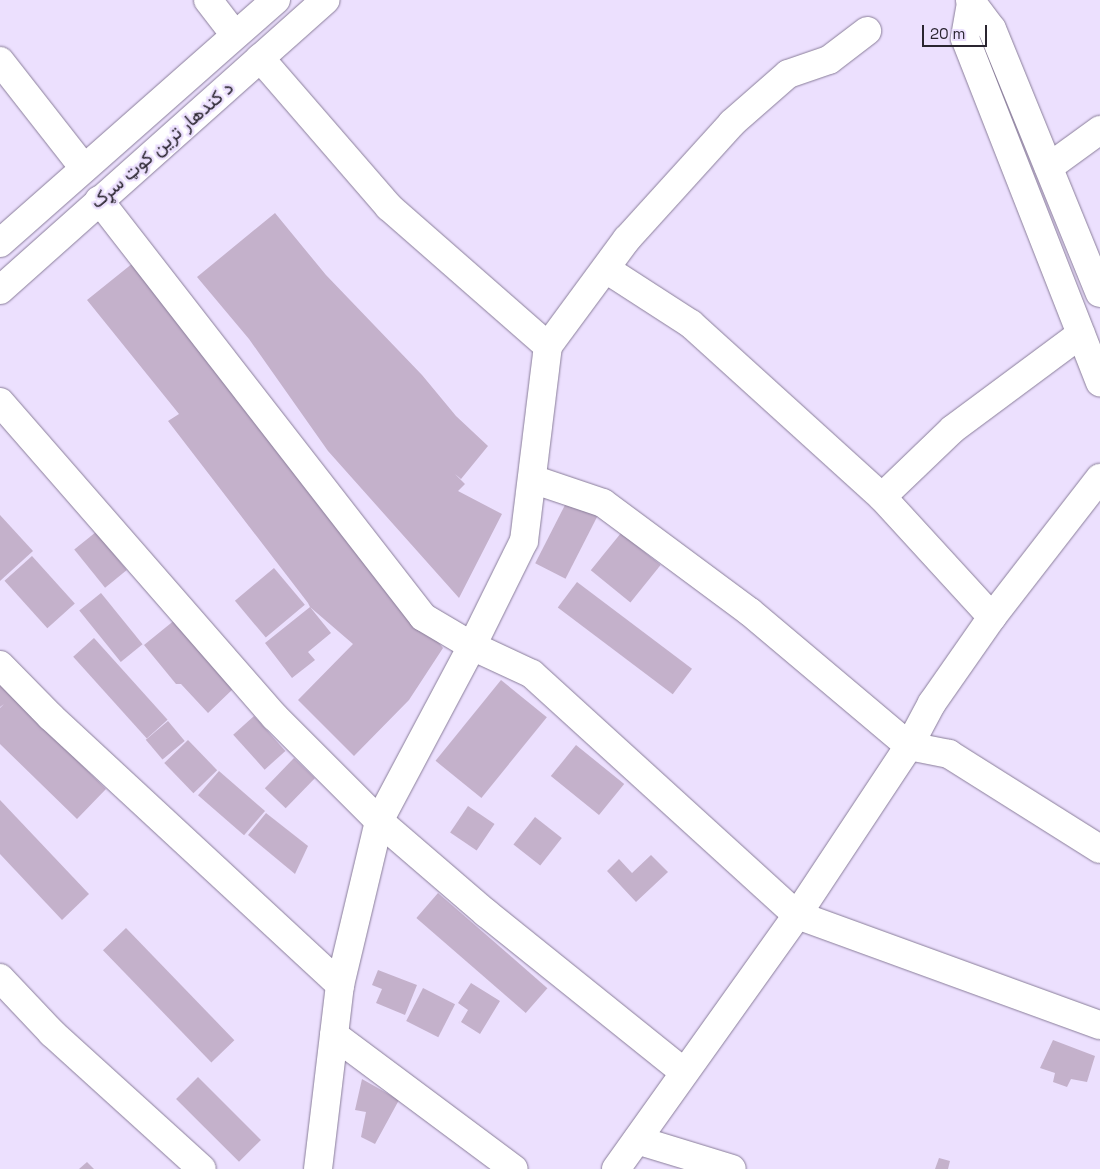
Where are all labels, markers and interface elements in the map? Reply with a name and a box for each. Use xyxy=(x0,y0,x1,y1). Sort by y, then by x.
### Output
scale bar xyxy=(925,15,990,47)
text: 20 m xyxy=(930,24,965,43)
street label: د کندهار ترين کوټ سړک xyxy=(86,77,238,213)

